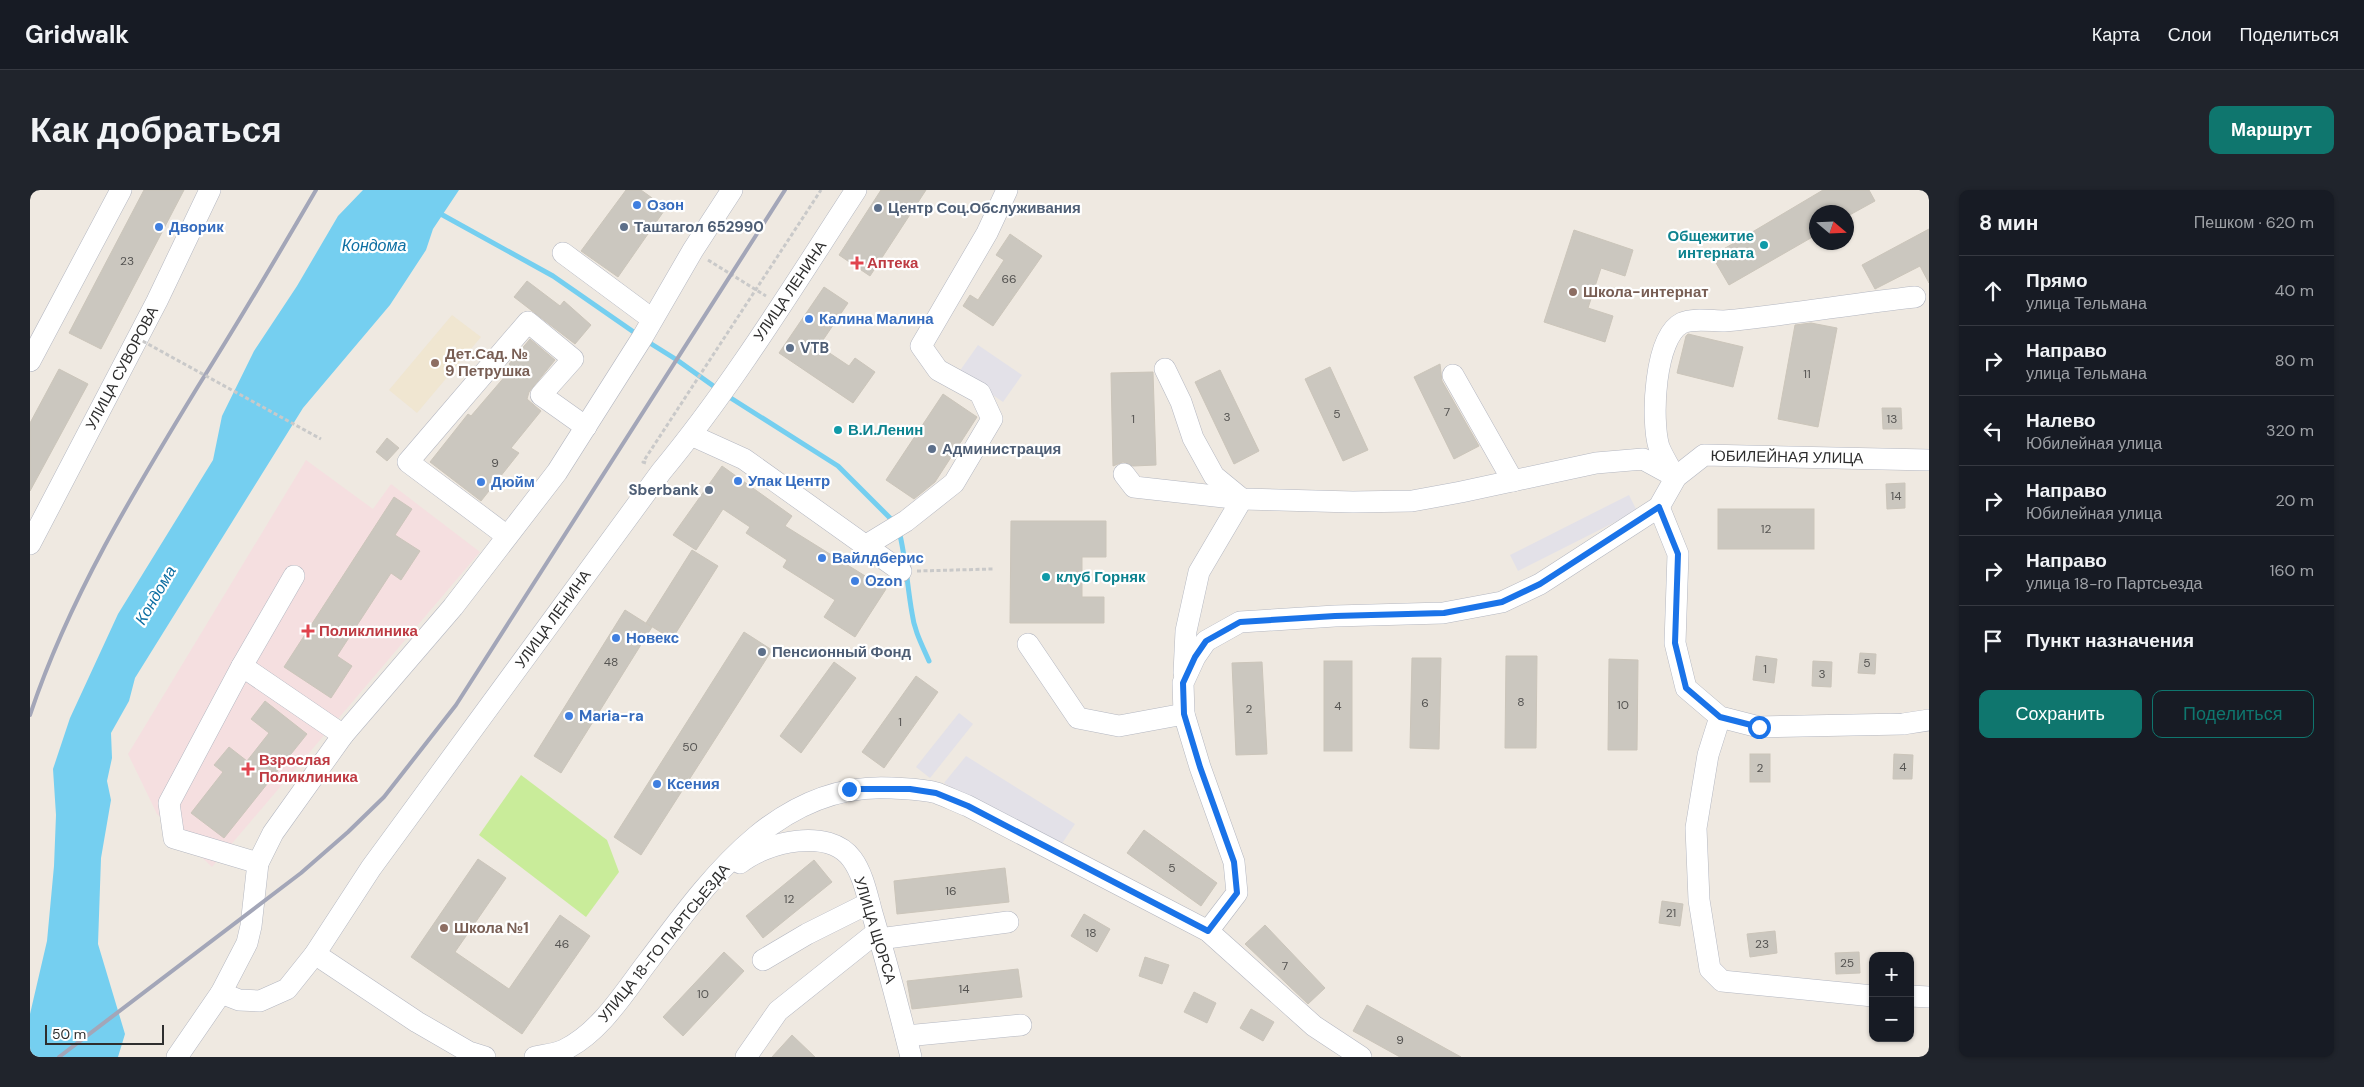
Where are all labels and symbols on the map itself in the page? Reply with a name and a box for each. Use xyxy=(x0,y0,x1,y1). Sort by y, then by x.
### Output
place label: Озон xyxy=(647,195,684,215)
place label: Центр Соц.Обслуживания xyxy=(888,198,1081,218)
marker: Озон xyxy=(631,199,643,211)
marker: Центр Соц.Обслуживания xyxy=(872,202,884,214)
north arrow xyxy=(1809,205,1854,250)
place label: Дворик xyxy=(169,217,224,237)
place label: Таштагол 652990 xyxy=(634,217,764,237)
marker: Дворик xyxy=(153,221,165,233)
marker: Таштагол 652990 xyxy=(618,221,630,233)
place label: Общежитие интерната xyxy=(1668,226,1755,263)
water label: Кондома xyxy=(342,235,406,256)
street label: УЛИЦА ЛЕНИНА xyxy=(749,237,831,345)
marker: Общежитие интерната xyxy=(1758,239,1770,251)
house number: 23 xyxy=(120,253,134,269)
place label: Аптека xyxy=(867,253,919,273)
marker: Аптека xyxy=(851,257,863,269)
house number: 66 xyxy=(1001,271,1017,287)
place label: Школа-интернат xyxy=(1583,282,1709,302)
marker: Школа-интернат xyxy=(1567,286,1579,298)
street label: УЛИЦА СУВОРОВА xyxy=(81,303,163,433)
place label: Калина Малина xyxy=(819,309,934,329)
marker: Калина Малина xyxy=(803,313,815,325)
place label: VTB xyxy=(800,338,829,358)
marker: VTB xyxy=(784,342,796,354)
place label: Дет.Сад. № 9 Петрушка xyxy=(445,344,531,381)
marker: Дет.Сад. № 9 Петрушка xyxy=(429,357,441,369)
house number: 11 xyxy=(1803,366,1811,382)
house number: 7 xyxy=(1444,404,1450,420)
house number: 5 xyxy=(1333,406,1341,422)
house number: 3 xyxy=(1223,409,1231,425)
house number: 1 xyxy=(1131,411,1135,427)
house number: 13 xyxy=(1887,411,1897,427)
place label: В.И.Ленин xyxy=(848,420,923,440)
marker: В.И.Ленин xyxy=(832,424,844,436)
place label: Администрация xyxy=(942,439,1061,459)
marker: Администрация xyxy=(926,443,938,455)
street label: ЮБИЛЕЙНАЯ УЛИЦА xyxy=(1710,446,1864,468)
house number: 9 xyxy=(491,455,499,471)
place label: Упак Центр xyxy=(748,471,830,491)
place label: Дюйм xyxy=(491,472,535,492)
marker: Упак Центр xyxy=(732,475,744,487)
marker: Дюйм xyxy=(475,476,487,488)
place label: Sberbank xyxy=(628,480,699,500)
marker: Sberbank xyxy=(703,484,715,496)
house number: 14 xyxy=(1890,488,1902,504)
house number: 12 xyxy=(1761,521,1771,537)
place label: Вайлдберис xyxy=(832,548,924,568)
marker: Вайлдберис xyxy=(816,552,828,564)
water label: Кондома xyxy=(130,562,181,629)
street label: УЛИЦА ЛЕНИНА xyxy=(511,566,595,672)
place label: клуб Горняк xyxy=(1056,567,1146,587)
place label: Ozon xyxy=(865,571,903,591)
marker: клуб Горняк xyxy=(1040,571,1052,583)
marker: Ozon xyxy=(849,575,861,587)
place label: Поликлиника xyxy=(319,621,419,641)
marker: Поликлиника xyxy=(301,624,315,638)
place label: Новекс xyxy=(626,628,679,648)
marker: Новекс xyxy=(610,632,622,644)
place label: Пенсионный Фонд xyxy=(772,642,912,662)
marker: Пенсионный Фонд xyxy=(756,646,768,658)
house number: 48 xyxy=(604,654,618,670)
house number: 5 xyxy=(1863,655,1871,671)
house number: 1 xyxy=(1763,661,1767,677)
house number: 3 xyxy=(1818,666,1826,682)
house number: 8 xyxy=(1517,694,1525,710)
house number: 6 xyxy=(1421,695,1429,711)
house number: 10 xyxy=(1617,697,1629,713)
house number: 4 xyxy=(1334,698,1342,714)
house number: 2 xyxy=(1246,701,1253,717)
place label: Maria-ra xyxy=(579,706,644,726)
marker: Maria-ra xyxy=(563,710,575,722)
house number: 1 xyxy=(898,714,902,730)
route start xyxy=(1748,716,1771,739)
house number: 50 xyxy=(682,739,698,755)
place label: Взрослая Поликлиника xyxy=(259,750,359,787)
house number: 4 xyxy=(1899,759,1907,775)
house number: 2 xyxy=(1757,760,1764,776)
marker: Взрослая Поликлиника xyxy=(241,762,255,776)
place label: Ксения xyxy=(667,774,720,794)
marker: Ксения xyxy=(651,778,663,790)
route end xyxy=(838,778,861,801)
street label: УЛИЦА 18-ГО ПАРТСЬЕЗДА xyxy=(594,860,734,1026)
house number: 5 xyxy=(1168,860,1176,876)
street label: УЛИЦА ЩОРСА xyxy=(849,874,901,986)
house number: 16 xyxy=(945,883,957,899)
house number: 12 xyxy=(784,891,794,907)
house number: 21 xyxy=(1666,905,1676,921)
place label: Школа №1 xyxy=(454,918,529,938)
marker: Школа №1 xyxy=(438,922,450,934)
house number: 18 xyxy=(1085,925,1097,941)
house number: 46 xyxy=(555,936,569,952)
house number: 23 xyxy=(1755,936,1769,952)
house number: 25 xyxy=(1840,955,1854,971)
house number: 7 xyxy=(1282,958,1288,974)
house number: 14 xyxy=(958,981,970,997)
house number: 10 xyxy=(697,986,709,1002)
scale bar xyxy=(45,1022,164,1045)
house number: 9 xyxy=(1396,1032,1404,1048)

